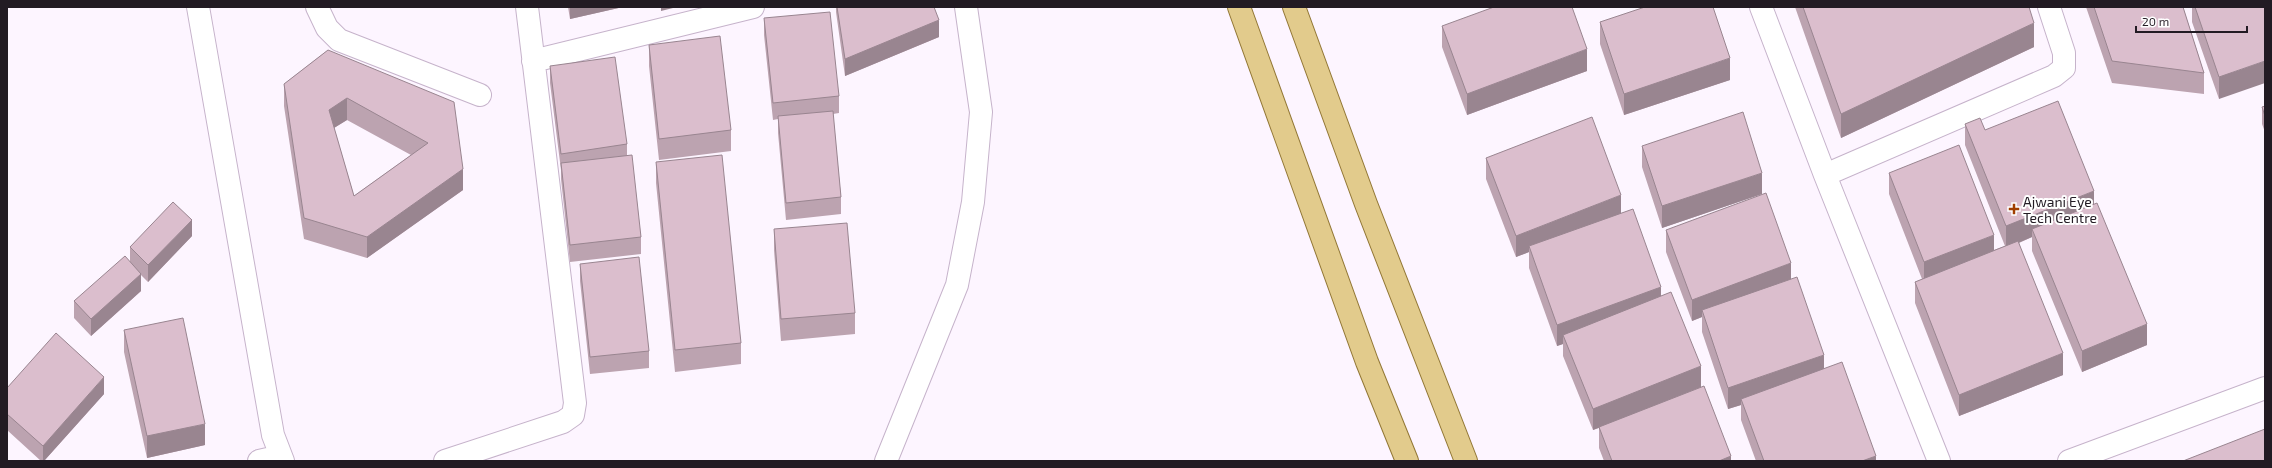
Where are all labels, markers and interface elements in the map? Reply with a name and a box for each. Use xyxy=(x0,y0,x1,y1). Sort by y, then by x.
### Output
scale bar xyxy=(2136,8,2247,34)
text: 20 m xyxy=(2142,14,2169,28)
place label: Ajwani Eye Tech Centre xyxy=(2023,193,2097,226)
marker: Ajwani Eye Tech Centre xyxy=(2008,203,2020,215)

